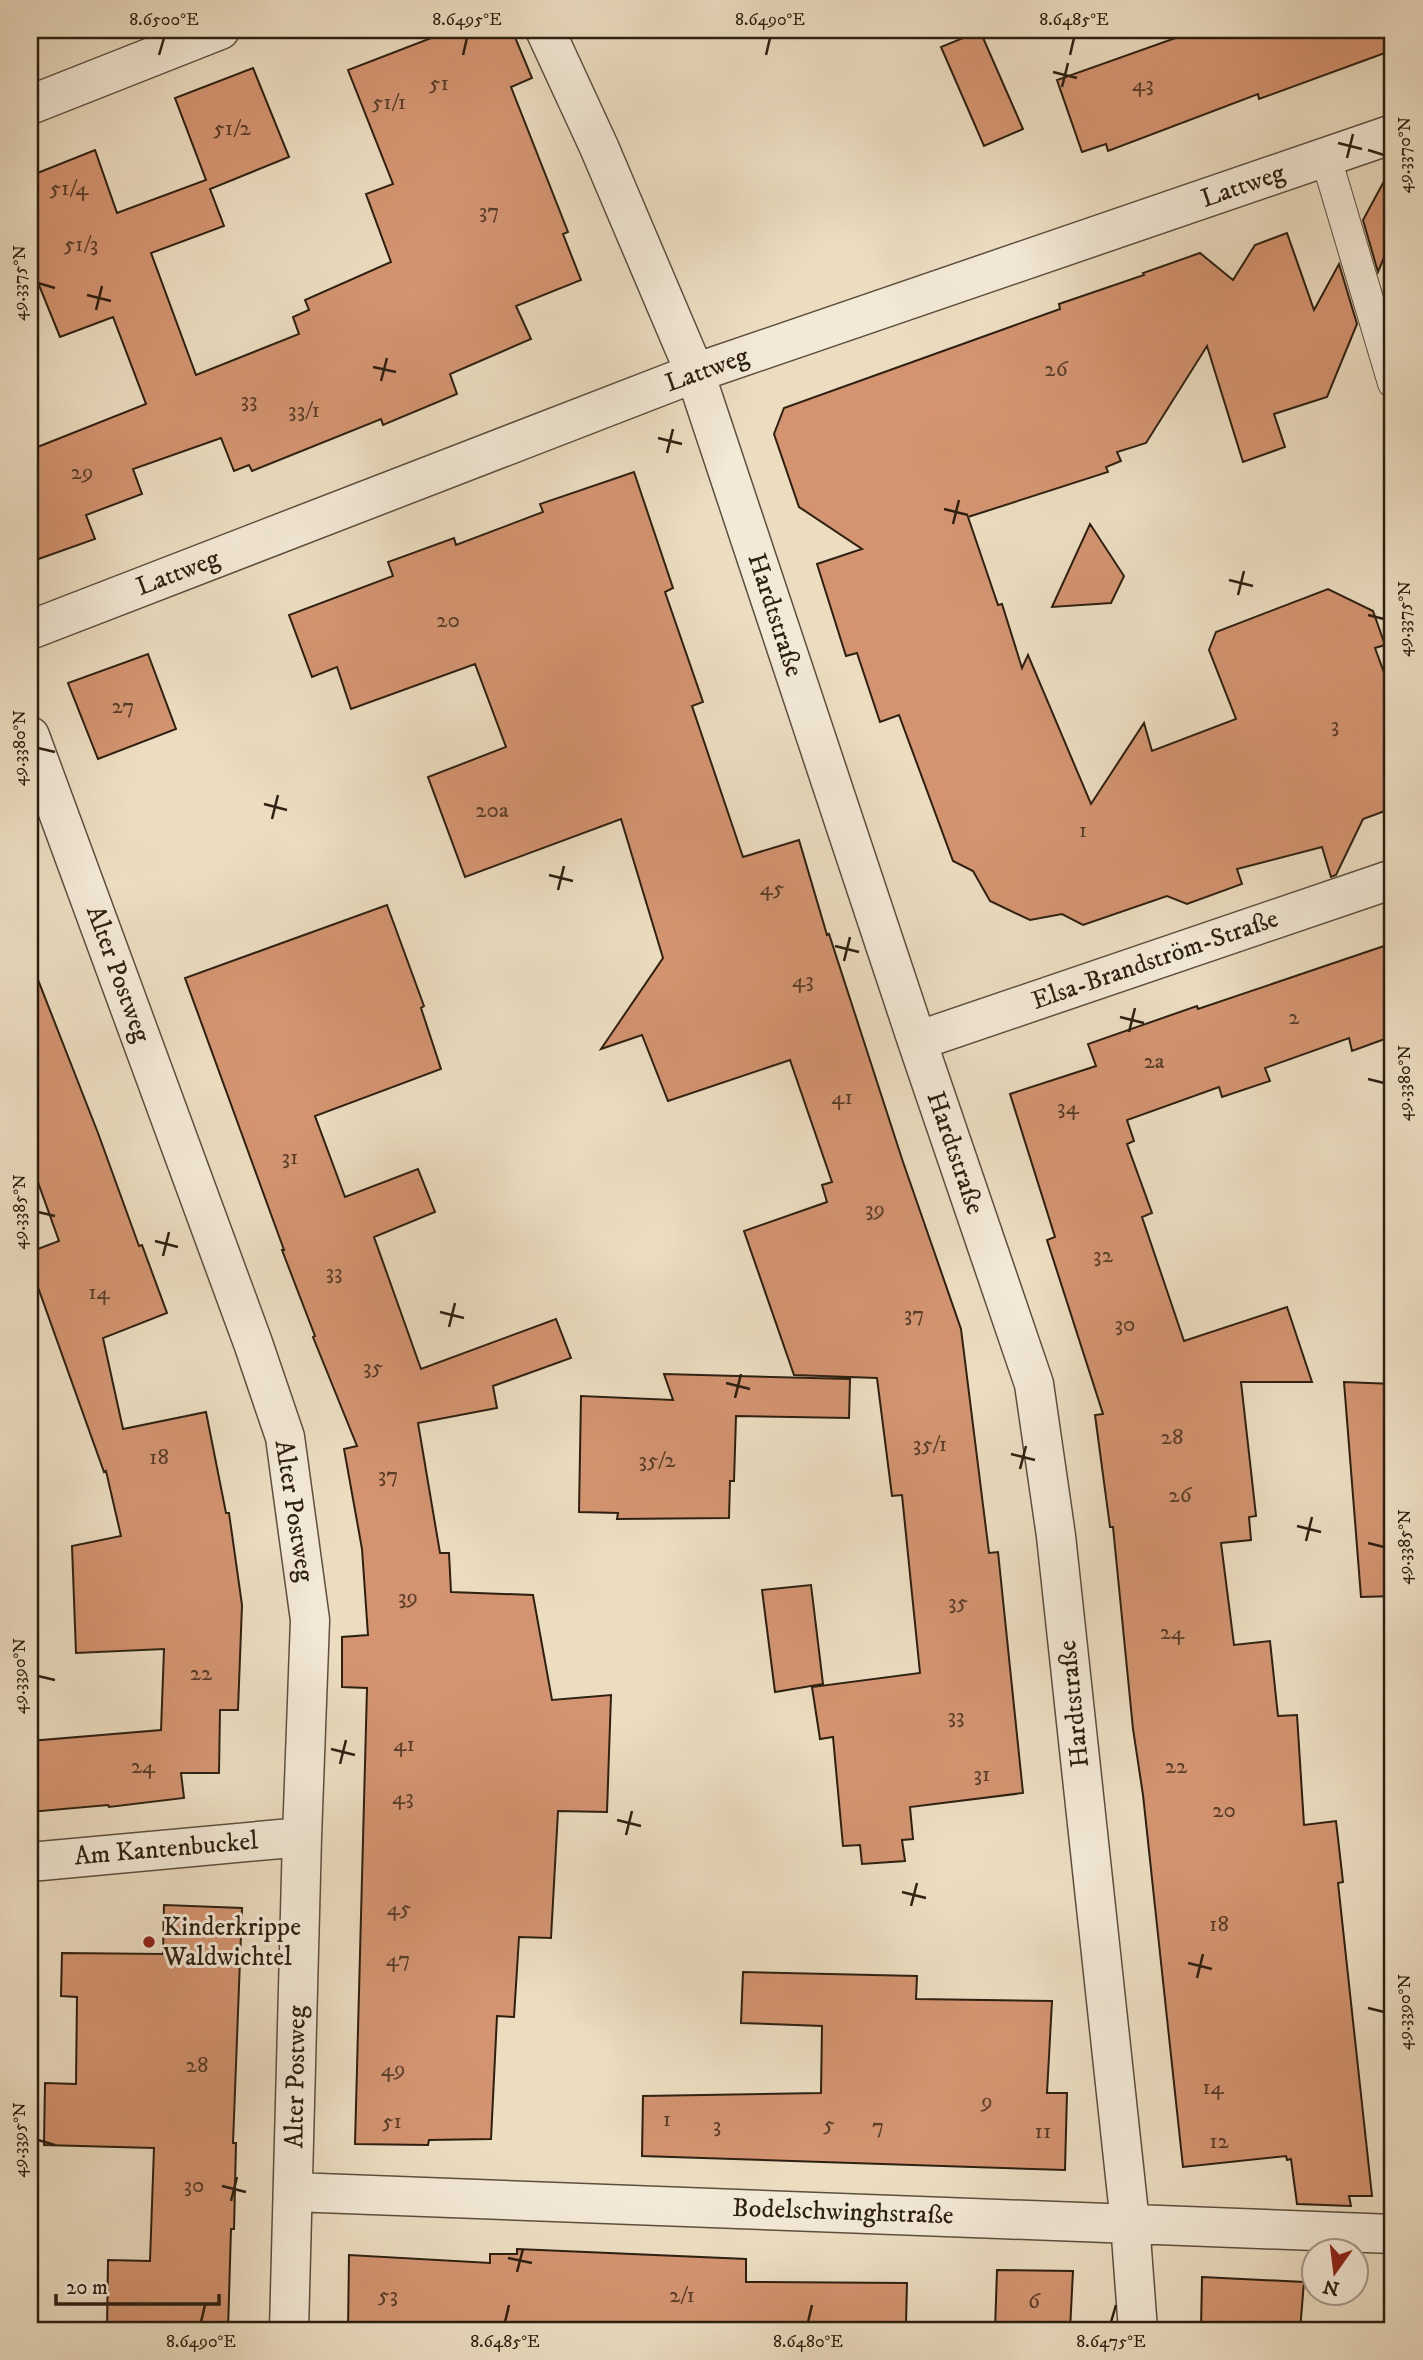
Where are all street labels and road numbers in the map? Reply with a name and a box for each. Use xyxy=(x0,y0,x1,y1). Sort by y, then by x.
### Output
street label: Lattweg xyxy=(1197,156,1290,216)
street label: Lattweg xyxy=(661,340,754,400)
street label: Lattweg xyxy=(132,542,225,604)
street label: Hardtstraße xyxy=(740,549,810,681)
street label: Alter Postweg xyxy=(78,901,158,1047)
street label: Elsa-Brandström-Straße xyxy=(1027,902,1283,1018)
street label: Hardtstraße xyxy=(919,1087,991,1219)
street label: Alter Postweg xyxy=(267,1438,322,1584)
street label: Hardtstraße xyxy=(1051,1639,1097,1769)
street label: Am Kantenbuckel xyxy=(73,1825,259,1873)
street label: Alter Postweg xyxy=(278,2005,314,2149)
street label: Bodelschwinghstraße xyxy=(732,2192,954,2232)

